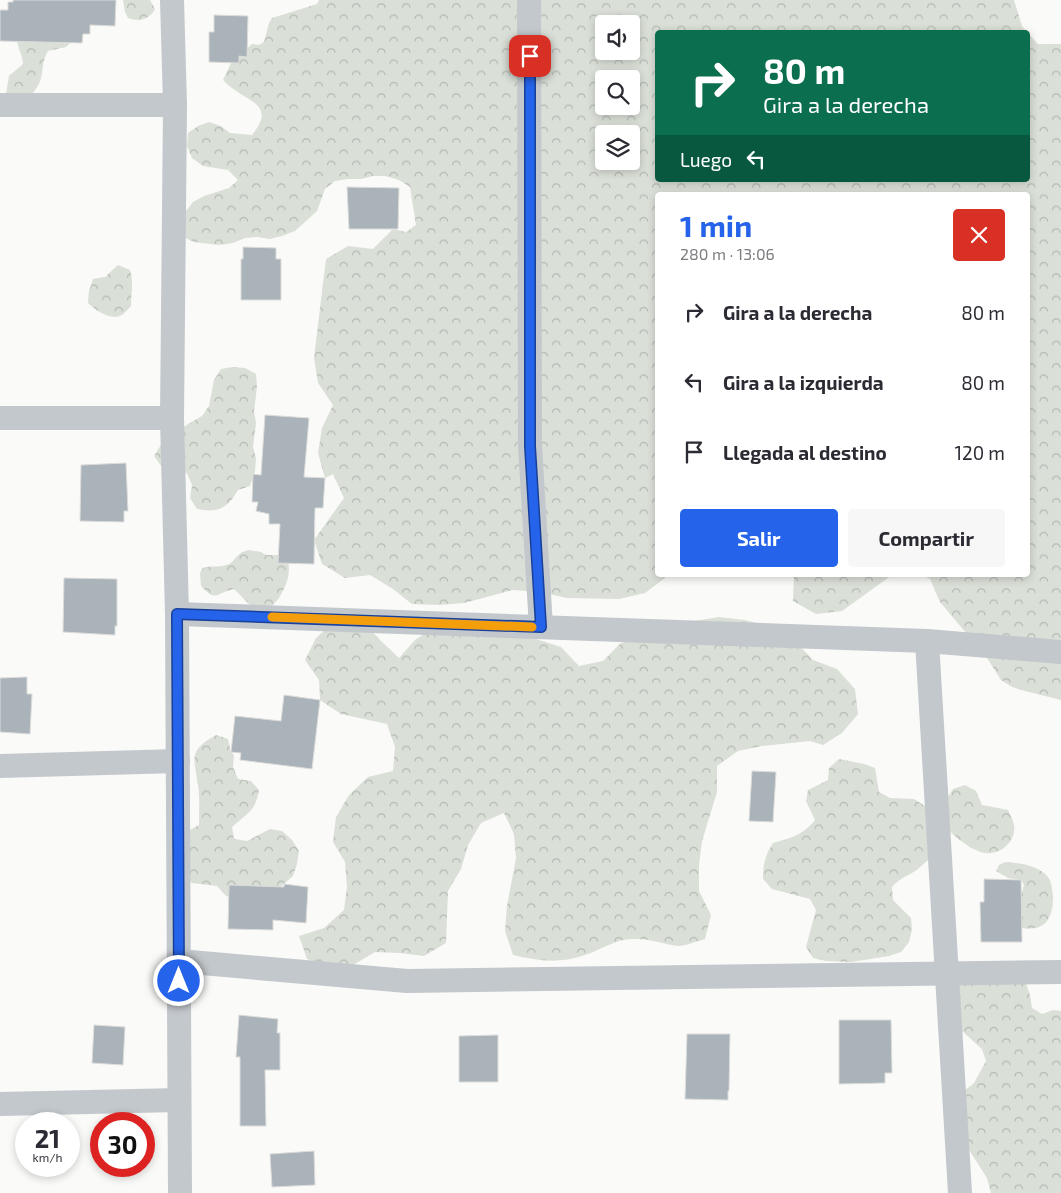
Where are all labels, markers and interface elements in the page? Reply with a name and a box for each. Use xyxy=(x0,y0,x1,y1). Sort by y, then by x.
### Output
map controls xyxy=(595,15,640,170)
button: sound xyxy=(595,15,640,60)
pin xyxy=(509,35,551,77)
icon: arrive xyxy=(516,42,544,70)
text: 80 m xyxy=(763,49,845,91)
icon: right xyxy=(680,50,745,115)
button: search xyxy=(595,70,640,115)
text: Gira a la derecha xyxy=(763,91,929,117)
button: layers xyxy=(595,125,640,170)
icon: left xyxy=(742,145,770,173)
text: Luego xyxy=(680,148,732,171)
text: 1 min xyxy=(680,207,752,243)
button: close xyxy=(953,209,1005,261)
text: 280 m · 13:06 xyxy=(680,244,775,263)
icon: right xyxy=(680,298,708,326)
text: Gira a la derecha xyxy=(723,301,872,324)
text: 80 m xyxy=(961,301,1005,324)
icon: left xyxy=(680,368,708,396)
text: Gira a la izquierda xyxy=(723,371,884,394)
text: 80 m xyxy=(961,371,1005,394)
icon: arrive xyxy=(680,438,708,466)
text: Llegada al destino xyxy=(723,441,887,464)
text: 120 m xyxy=(954,441,1005,464)
button: Salir xyxy=(680,509,838,567)
button: Compartir xyxy=(848,509,1005,567)
position arrow xyxy=(152,954,204,1006)
speed limit sign: 30 xyxy=(90,1112,155,1177)
text: 21 xyxy=(35,1123,60,1153)
text: km/h xyxy=(33,1150,62,1164)

